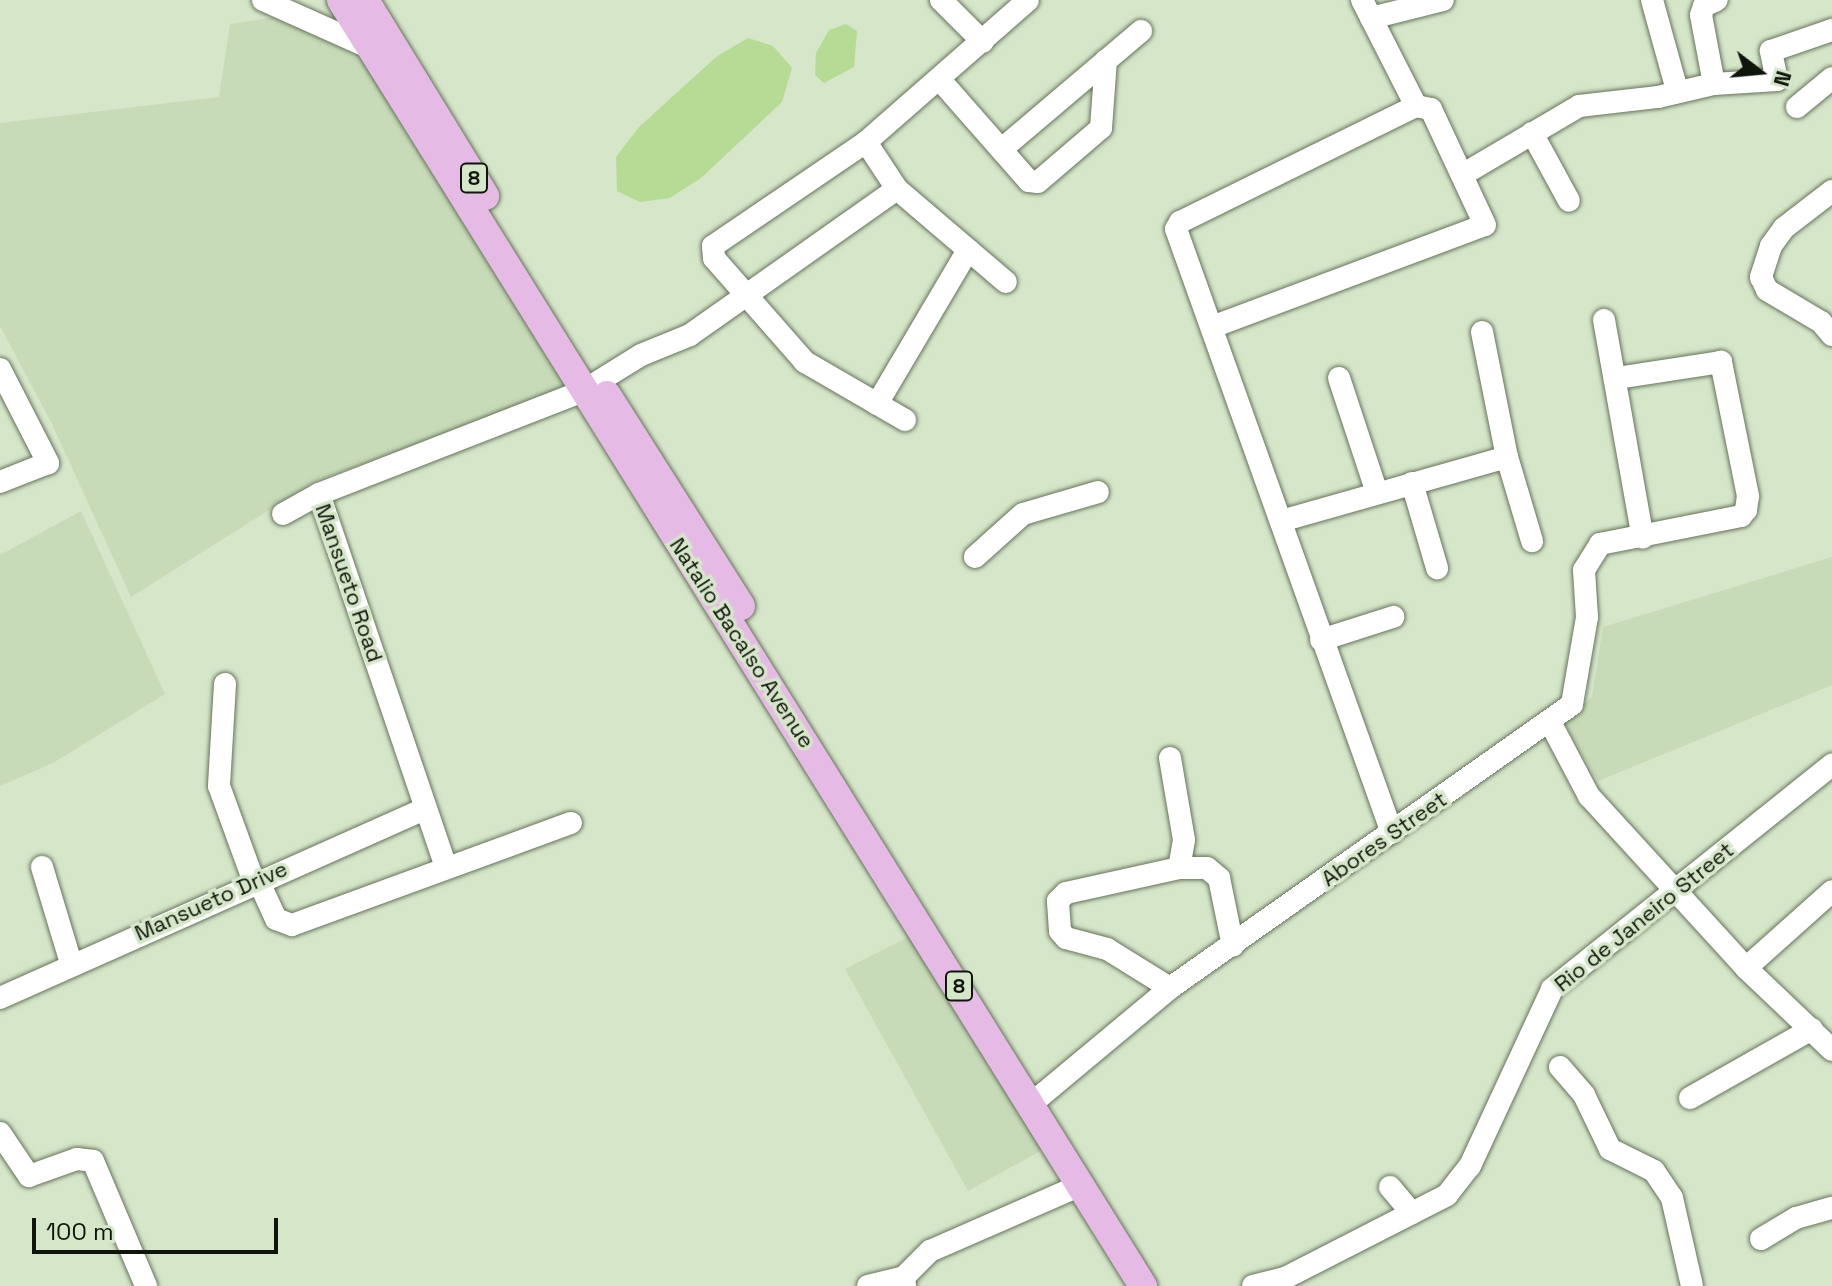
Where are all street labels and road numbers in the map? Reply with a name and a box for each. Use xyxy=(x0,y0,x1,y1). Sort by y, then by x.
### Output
road number: 8 xyxy=(460,162,488,194)
street label: Mansueto Road xyxy=(310,500,388,666)
street label: Natalio Bacalso Avenue xyxy=(664,533,820,753)
street label: Abores Street xyxy=(1316,786,1452,892)
street label: Rio de Janeiro Street xyxy=(1549,837,1739,997)
street label: Mansueto Drive xyxy=(130,855,292,947)
road number: 8 xyxy=(945,970,973,1002)

